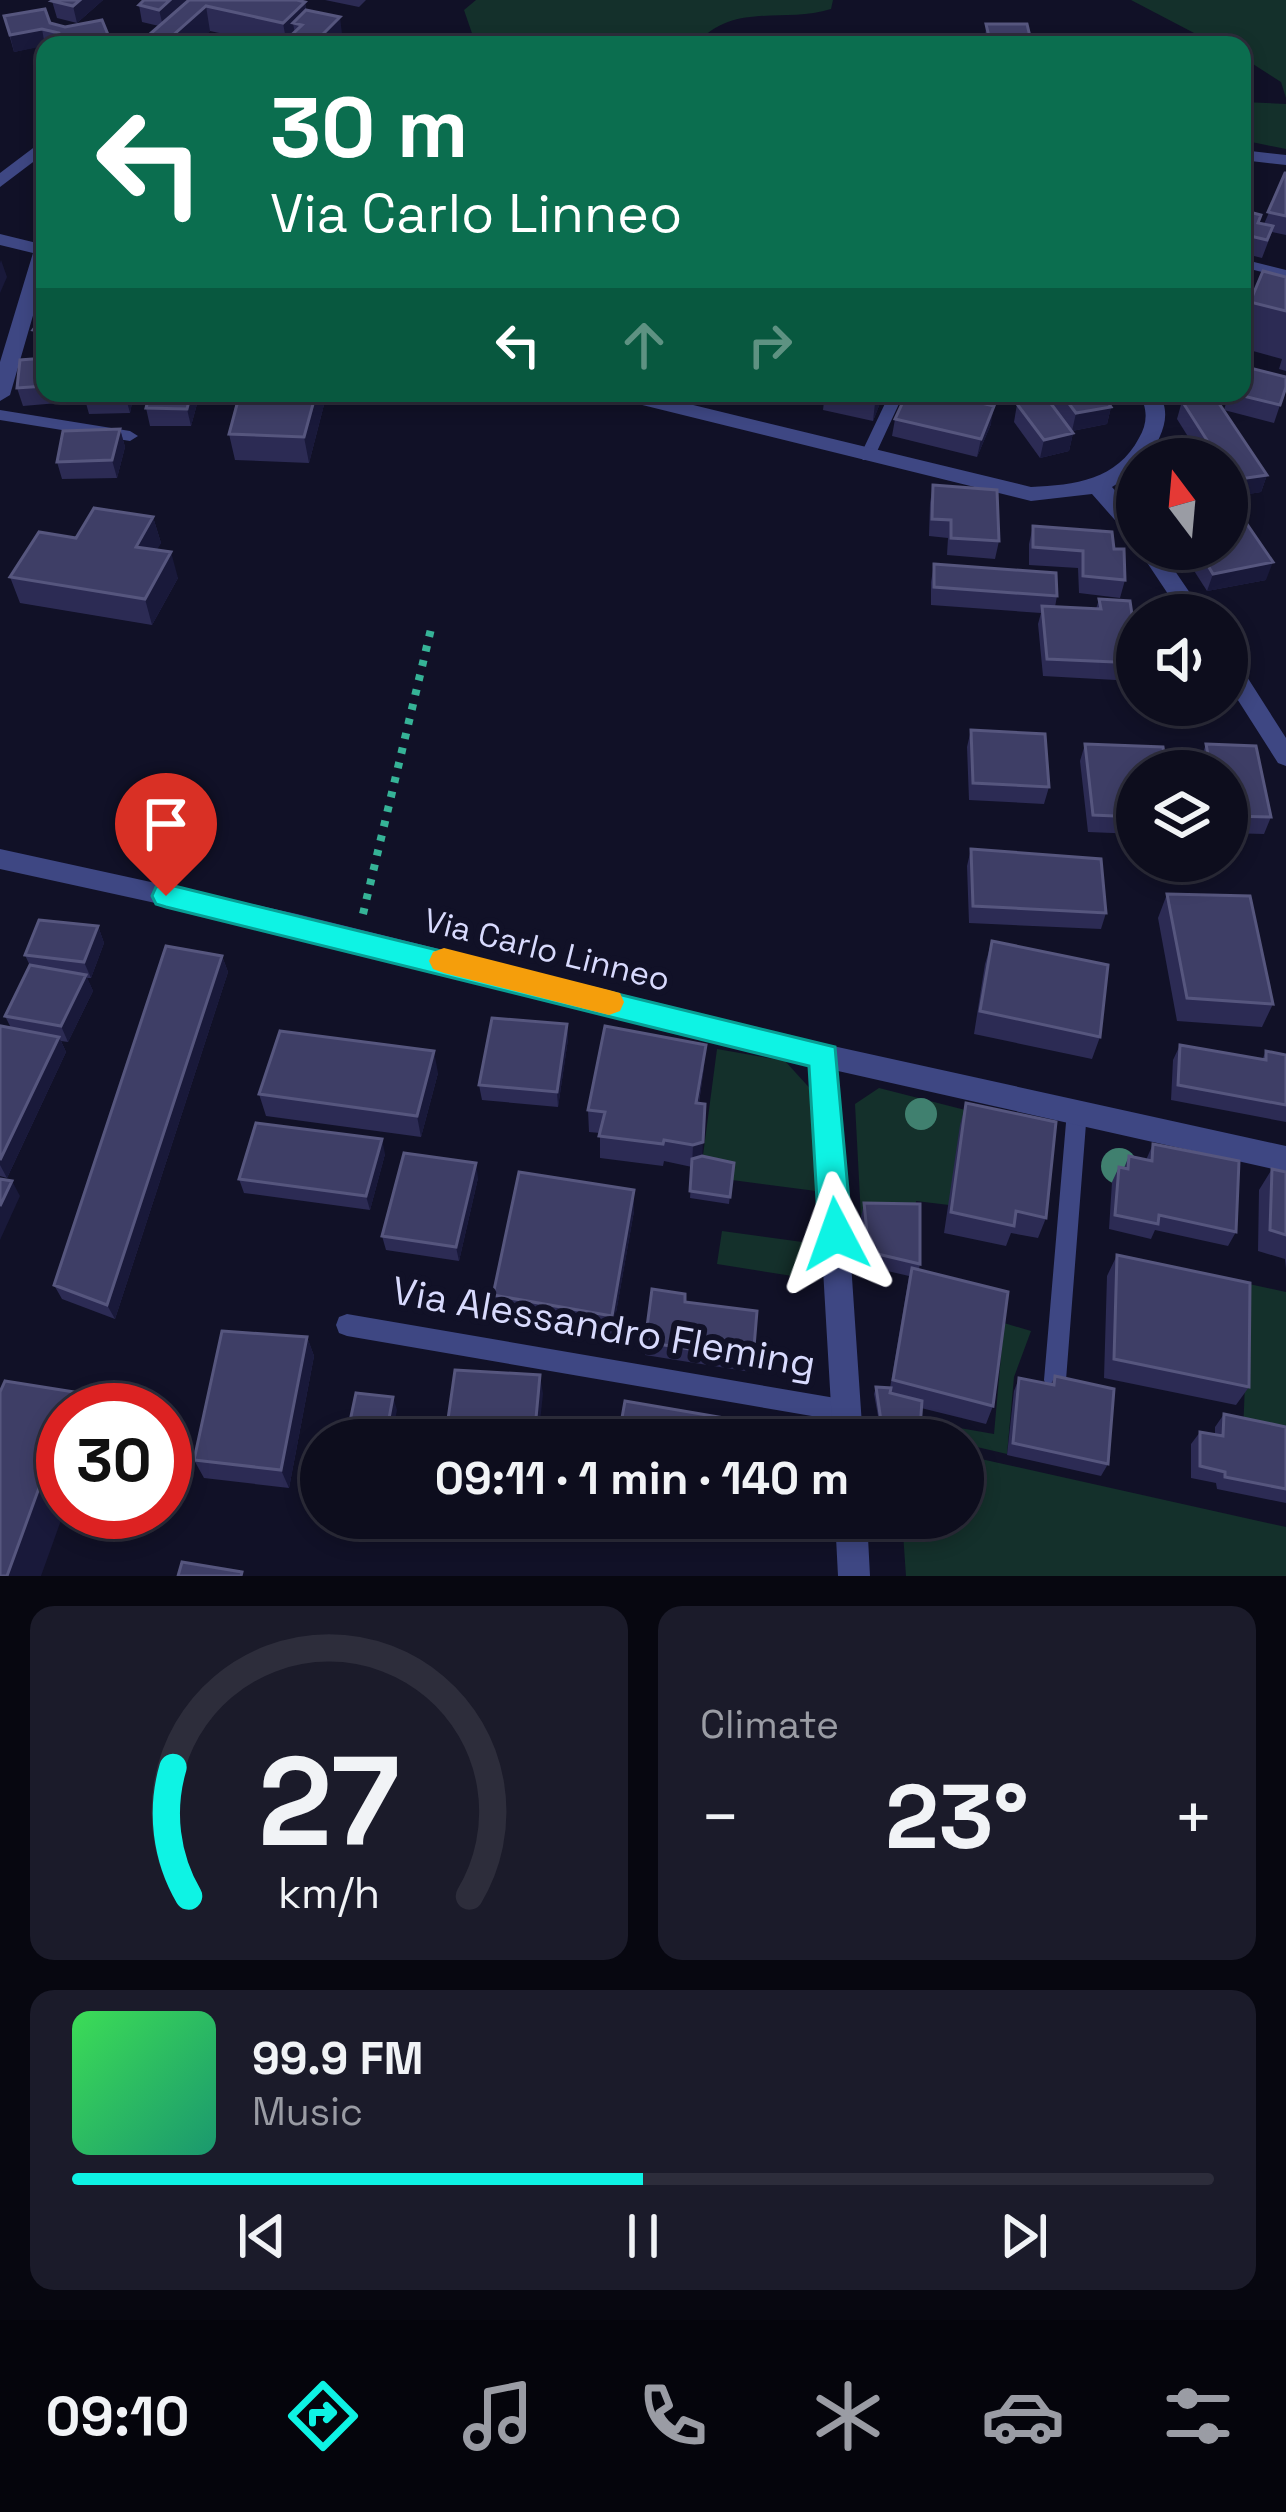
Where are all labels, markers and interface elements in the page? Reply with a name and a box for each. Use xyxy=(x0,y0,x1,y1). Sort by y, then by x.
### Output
text: 30 m xyxy=(270,74,469,182)
icon: left xyxy=(72,84,228,240)
text: Via Carlo Linneo xyxy=(270,179,682,248)
icon: left xyxy=(485,312,551,378)
icon: ahead xyxy=(611,312,677,378)
icon: right xyxy=(737,312,803,378)
north arrow xyxy=(1116,438,1248,570)
map controls xyxy=(1116,438,1248,882)
button: sound xyxy=(1116,594,1248,726)
button: layers xyxy=(1116,750,1248,882)
pin xyxy=(115,773,217,896)
icon: arrive xyxy=(133,791,199,857)
street label: Via Carlo Linneo xyxy=(420,899,674,1001)
position arrow xyxy=(773,1171,899,1297)
street label: Via Alessandro Fleming xyxy=(388,1266,820,1388)
speed limit sign: 30 xyxy=(36,1383,192,1539)
text: 09:11 · 1 min · 140 m xyxy=(435,1450,849,1507)
text: Climate xyxy=(700,1700,839,1749)
text: 27 xyxy=(258,1722,400,1881)
text: 23° xyxy=(885,1759,1029,1874)
text: − xyxy=(700,1775,741,1859)
text: + xyxy=(1173,1775,1214,1859)
text: km/h xyxy=(278,1866,380,1921)
text: 99.9 FM xyxy=(252,2030,423,2087)
text: Music xyxy=(252,2087,363,2136)
icon: previous xyxy=(229,2203,295,2269)
icon: pause xyxy=(610,2203,676,2269)
icon: next xyxy=(991,2203,1057,2269)
icon: directions xyxy=(281,2374,365,2458)
icon: music xyxy=(456,2374,540,2458)
icon: phone xyxy=(631,2374,715,2458)
icon: climate xyxy=(806,2374,890,2458)
icon: car xyxy=(981,2374,1065,2458)
icon: filters xyxy=(1156,2374,1240,2458)
text: 09:10 xyxy=(46,2382,189,2451)

